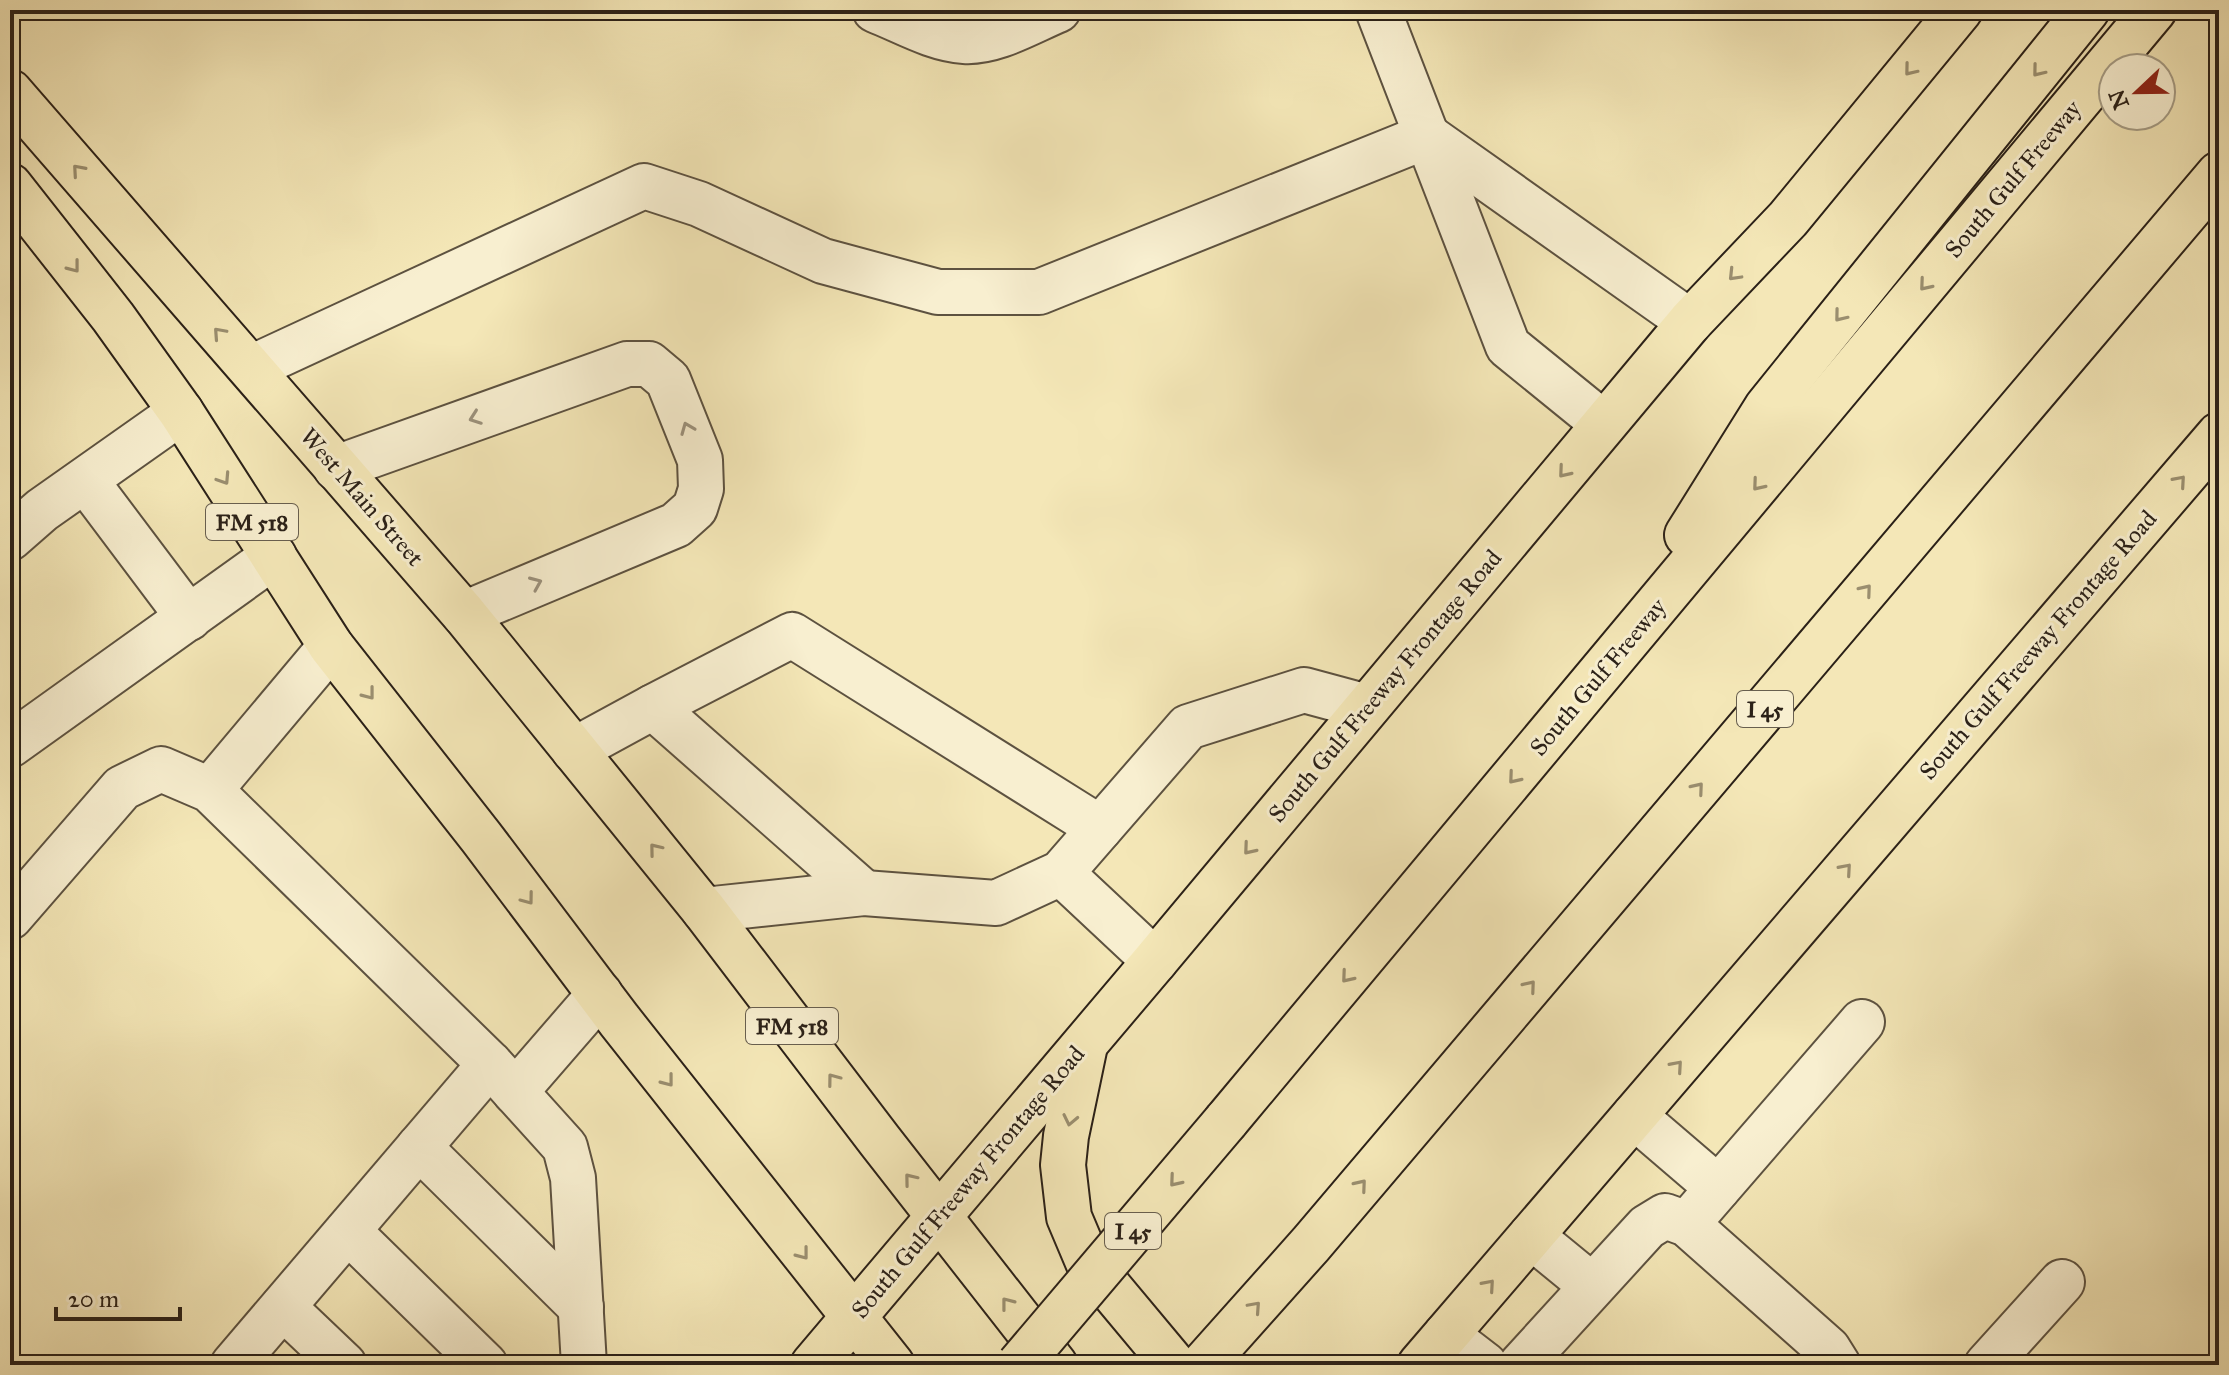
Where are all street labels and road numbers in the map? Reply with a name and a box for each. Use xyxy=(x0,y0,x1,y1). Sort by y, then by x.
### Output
street label: South Gulf Freeway xyxy=(1938,93,2088,264)
street label: West Main Street xyxy=(294,422,431,573)
road number: FM 518 xyxy=(206,504,298,540)
street label: South Gulf Freeway Frontage Road xyxy=(1913,504,2163,786)
street label: South Gulf Freeway Frontage Road xyxy=(1262,543,1508,829)
street label: South Gulf Freeway xyxy=(1523,591,1673,762)
road number: I 45 xyxy=(1737,691,1793,727)
road number: FM 518 xyxy=(746,1008,838,1044)
street label: South Gulf Freeway Frontage Road xyxy=(845,1039,1091,1325)
road number: I 45 xyxy=(1105,1213,1161,1249)

